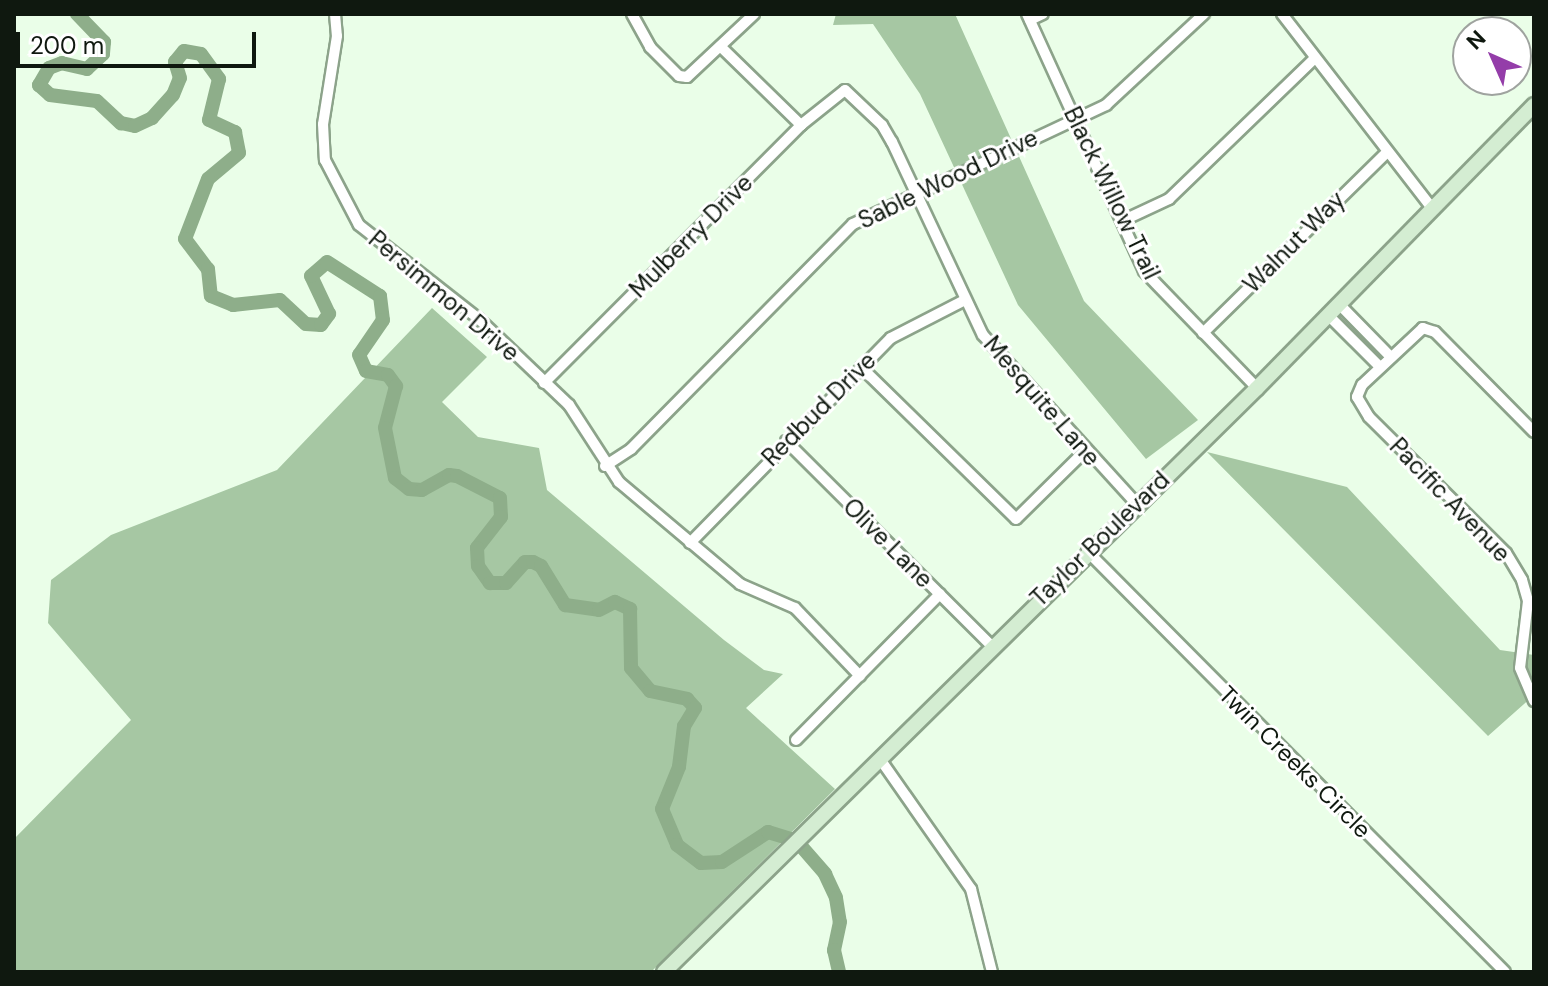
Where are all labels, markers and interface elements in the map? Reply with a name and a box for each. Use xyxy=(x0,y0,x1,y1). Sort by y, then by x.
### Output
scale bar xyxy=(20,16,260,66)
north arrow xyxy=(1452,16,1532,96)
text: N xyxy=(1460,24,1492,56)
text: 200 m xyxy=(30,30,104,61)
street label: Black Willow Trail xyxy=(1058,102,1166,284)
street label: Sable Wood Drive xyxy=(854,123,1042,235)
street label: Mulberry Drive xyxy=(623,168,759,304)
street label: Walnut Way xyxy=(1237,185,1351,299)
street label: Persimmon Drive xyxy=(363,225,525,367)
street label: Mesquite Lane xyxy=(978,330,1106,472)
street label: Redbud Drive xyxy=(756,346,882,472)
street label: Pacific Avenue xyxy=(1384,432,1516,568)
street label: Taylor Boulevard xyxy=(1024,465,1176,613)
street label: Olive Lane xyxy=(837,492,939,594)
street label: Twin Creeks Circle xyxy=(1213,680,1377,844)

